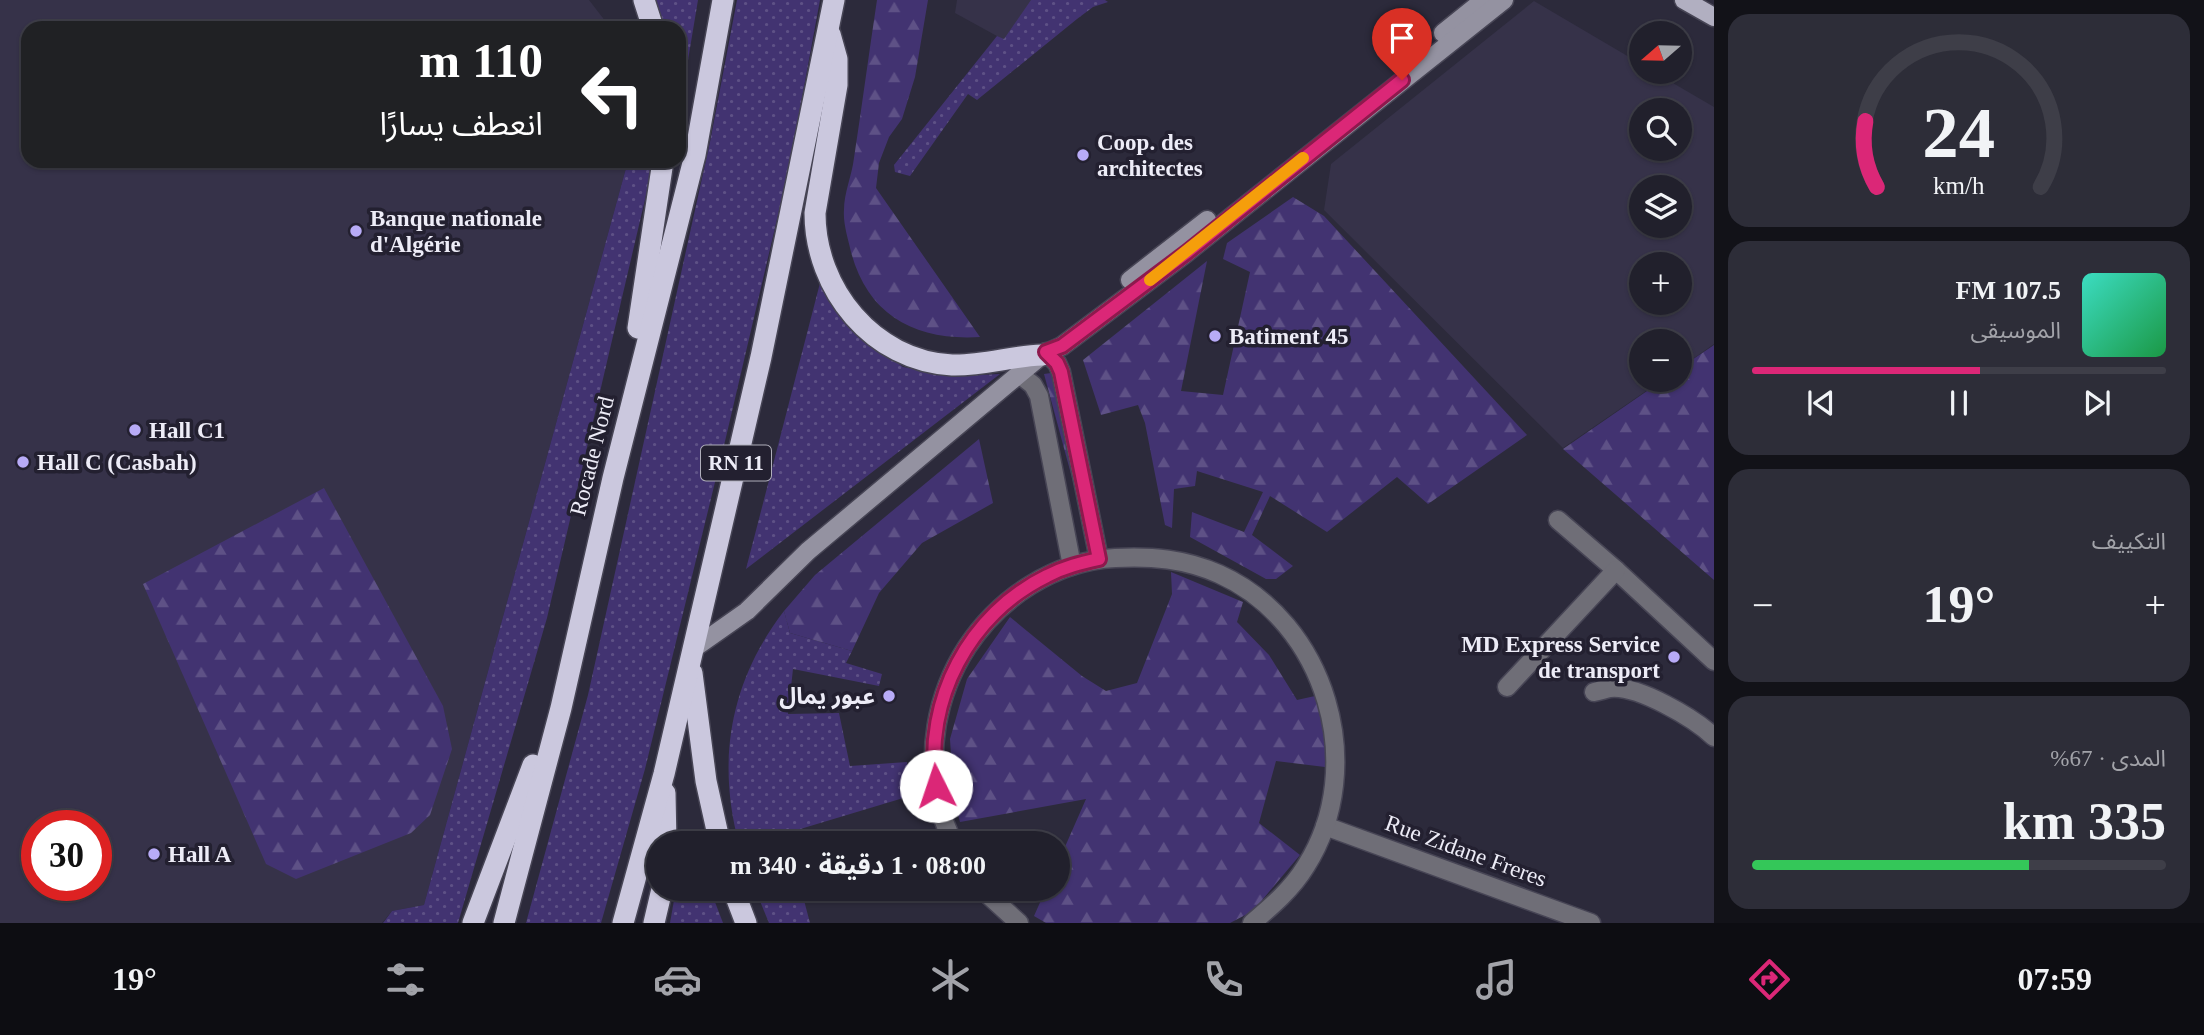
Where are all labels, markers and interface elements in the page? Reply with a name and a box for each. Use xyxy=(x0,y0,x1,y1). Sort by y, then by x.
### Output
pin xyxy=(1372,8,1432,80)
icon: arrive xyxy=(1383,19,1421,57)
north arrow xyxy=(1629,21,1692,84)
map controls xyxy=(1629,21,1692,392)
text: 110 m xyxy=(419,33,543,88)
icon: left xyxy=(567,49,658,140)
text: 24 xyxy=(1923,92,1995,173)
button: search xyxy=(1629,98,1692,161)
text: انعطف يسارًا xyxy=(380,106,543,142)
place label: Coop. des architectes xyxy=(1097,130,1203,181)
marker: Coop. des architectes xyxy=(1075,147,1091,163)
text: km/h xyxy=(1933,171,1985,198)
button: layers xyxy=(1629,175,1692,238)
place label: Banque nationale d'Algérie xyxy=(370,206,542,257)
marker: Banque nationale d'Algérie xyxy=(348,223,364,239)
button: + xyxy=(1629,252,1692,315)
text: 107.5 FM xyxy=(1956,276,2061,305)
text: الموسيقى xyxy=(1970,318,2061,343)
place label: Batiment 45 xyxy=(1229,324,1348,349)
marker: Batiment 45 xyxy=(1207,328,1223,344)
button: − xyxy=(1629,329,1692,392)
icon: previous xyxy=(1802,384,1840,422)
icon: pause xyxy=(1940,384,1978,422)
icon: next xyxy=(2078,384,2116,422)
street label: Rocade Nord xyxy=(565,393,619,518)
place label: Hall C1 xyxy=(149,418,225,443)
marker: Hall C1 xyxy=(127,422,143,438)
road number: RN 11 xyxy=(701,446,771,480)
place label: Hall C (Casbah) xyxy=(37,450,197,475)
marker: Hall C (Casbah) xyxy=(15,454,31,470)
text: التكييف xyxy=(2092,529,2166,554)
text: 19° xyxy=(1923,576,1995,633)
text: − xyxy=(1752,584,1773,626)
text: + xyxy=(2145,584,2166,626)
place label: MD Express Service de transport xyxy=(1461,632,1660,683)
marker: MD Express Service de transport xyxy=(1666,649,1682,665)
place label: عبور يمال xyxy=(779,684,875,710)
marker: عبور يمال xyxy=(881,688,897,704)
text: المدى · 67% xyxy=(2050,746,2166,771)
position arrow xyxy=(899,749,973,823)
text: 335 km xyxy=(2003,793,2166,850)
speed limit sign: 30 xyxy=(21,810,112,901)
street label: Rue Zidane Freres xyxy=(1382,810,1550,892)
place label: Hall A xyxy=(168,842,232,867)
marker: Hall A xyxy=(146,846,162,862)
text: 08:00 · 1 دقيقة · 340 m xyxy=(730,851,986,880)
icon: filters xyxy=(381,955,430,1004)
icon: car xyxy=(653,955,702,1004)
icon: climate xyxy=(926,955,975,1004)
icon: phone xyxy=(1199,955,1248,1004)
icon: music xyxy=(1472,955,1521,1004)
icon: directions xyxy=(1745,955,1794,1004)
text: 19° xyxy=(112,961,157,997)
text: 07:59 xyxy=(2017,961,2092,997)

